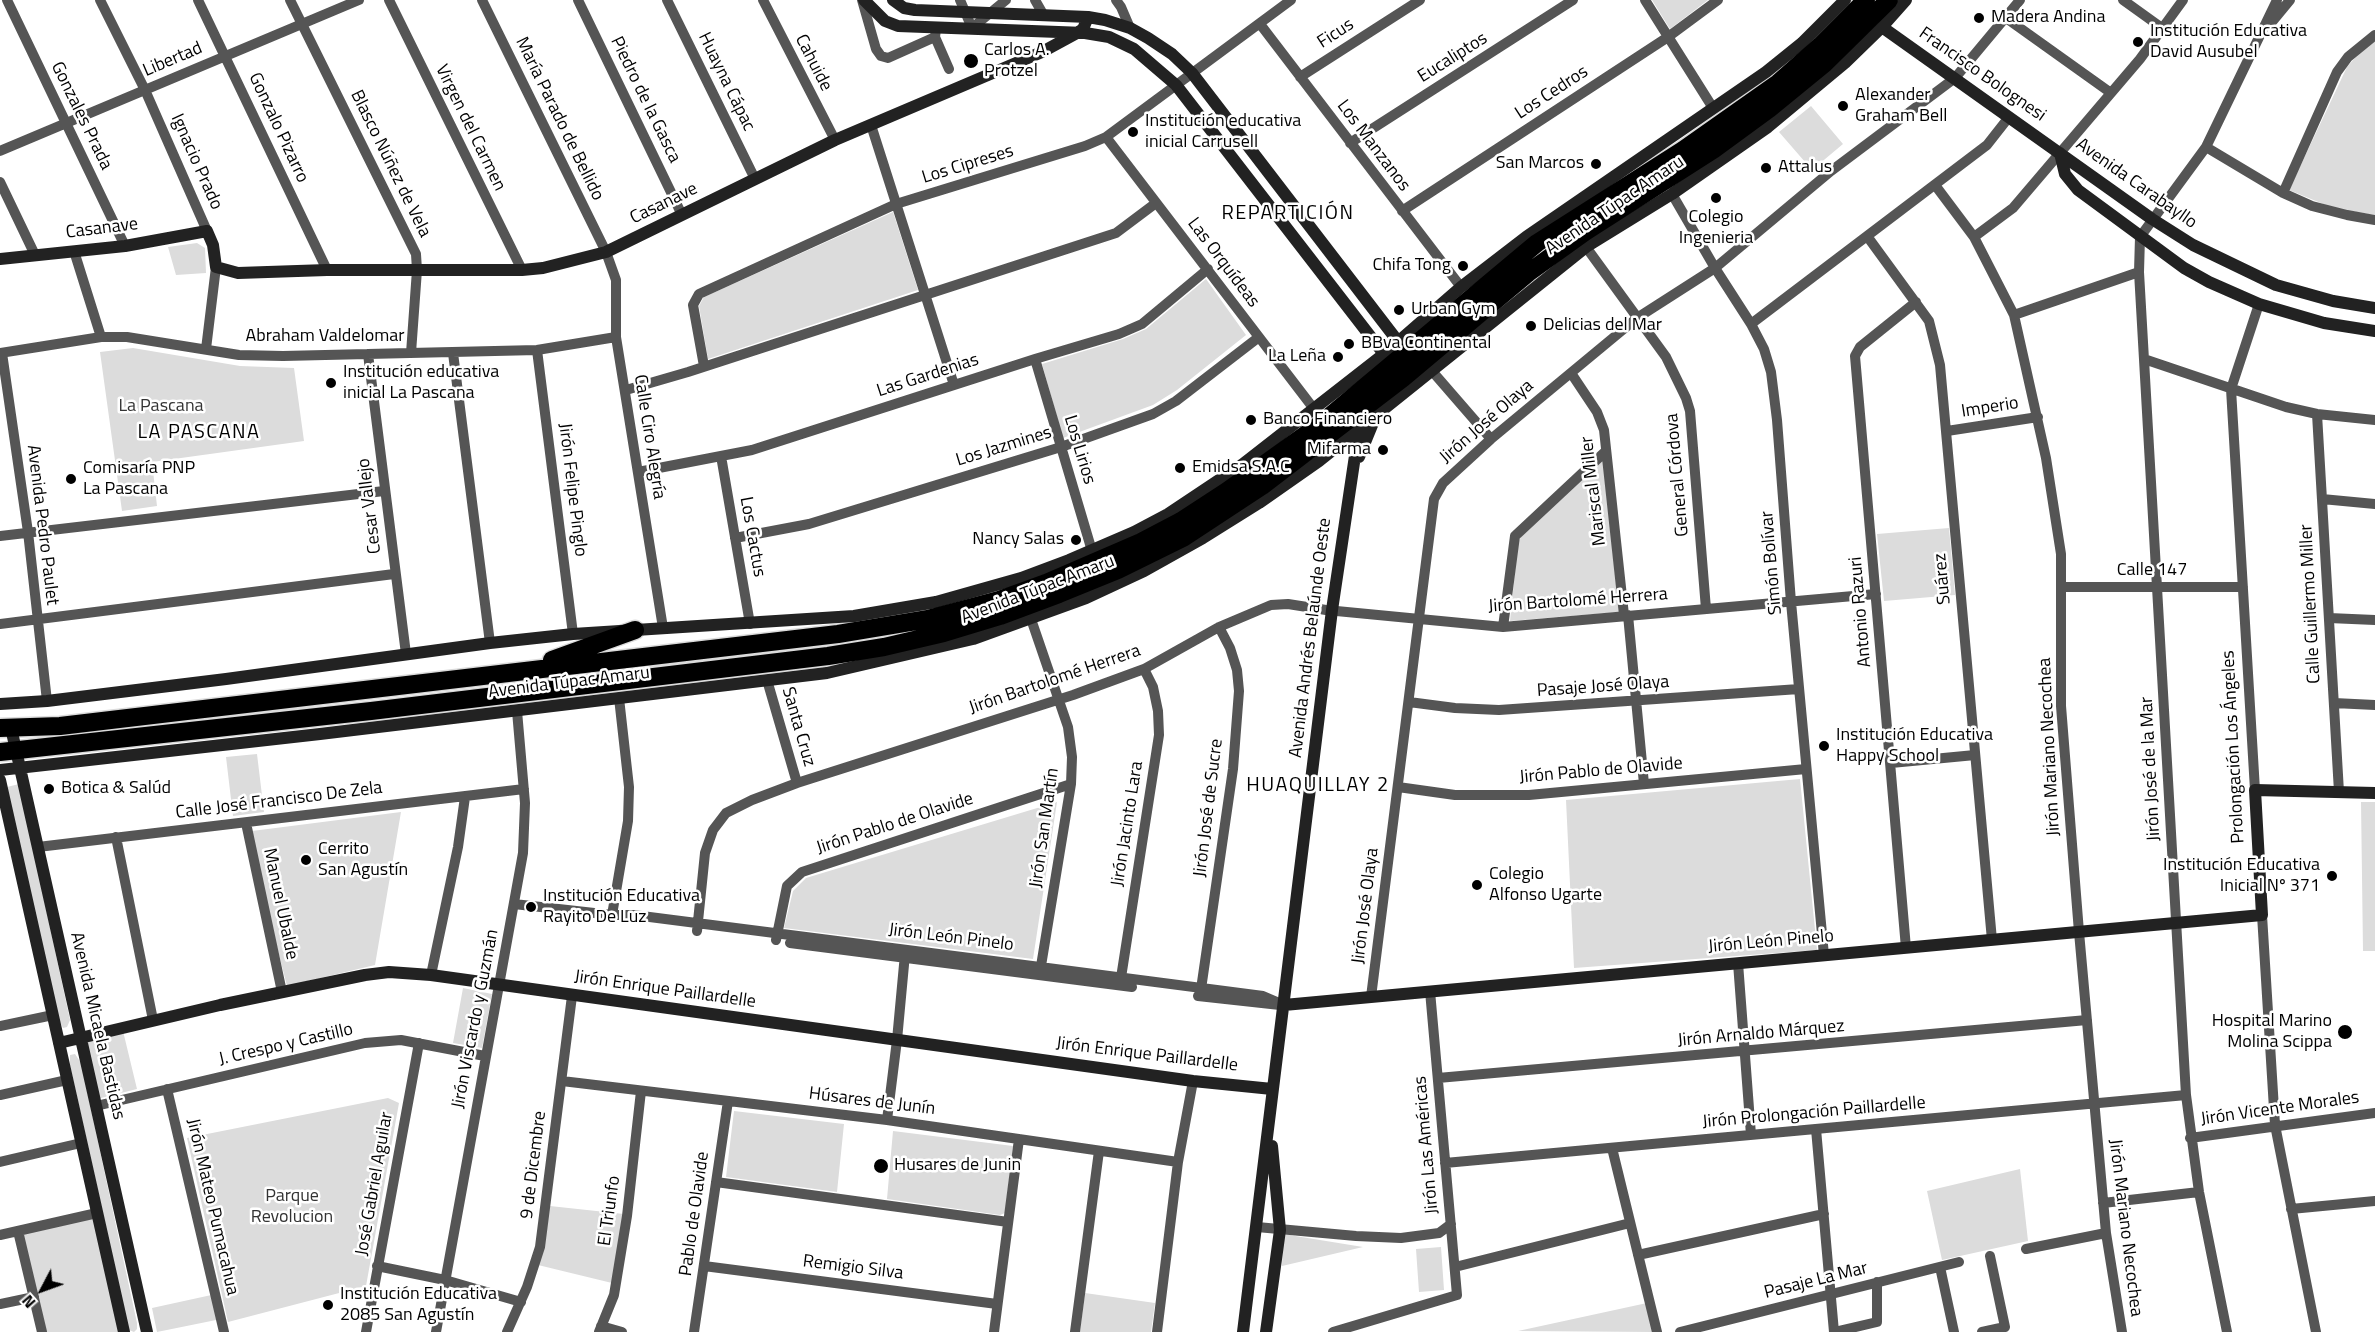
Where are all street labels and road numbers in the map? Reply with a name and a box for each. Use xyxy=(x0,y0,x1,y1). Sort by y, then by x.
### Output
street label: Ficus xyxy=(1314,14,1358,54)
street label: Francisco Bolognesi xyxy=(1914,23,2050,127)
street label: Eucaliptos xyxy=(1414,28,1492,88)
street label: Huayna Cápac xyxy=(693,29,759,135)
street label: Cahuide xyxy=(790,31,836,95)
street label: Piedro de la Gasca xyxy=(605,33,685,167)
street label: María Parado de Bellido xyxy=(510,34,608,204)
street label: Libertad xyxy=(140,38,206,82)
street label: Gonzales Prada xyxy=(46,58,116,174)
street label: Virgen del Carmen xyxy=(430,61,510,195)
street label: Los Cedros xyxy=(1512,61,1592,125)
street label: Gonzalo Pizarro xyxy=(243,70,313,186)
street label: Blasco Núñez de Vela xyxy=(345,87,435,241)
street label: Los Manzanos xyxy=(1332,96,1414,196)
street label: Ignacio Prado xyxy=(165,111,227,213)
street label: Avenida Carabayllo xyxy=(2071,134,2201,234)
street label: Los Cipreses xyxy=(920,141,1016,189)
street label: Avenida Túpac Amaru xyxy=(1542,152,1688,260)
street label: Casanave xyxy=(627,178,701,230)
street label: Casanave xyxy=(65,214,139,244)
street label: Las Orquídeas xyxy=(1182,214,1264,312)
street label: Abraham Valdelomar xyxy=(246,326,404,348)
street label: Las Gardenias xyxy=(874,349,982,403)
street label: Calle Ciro Alegría xyxy=(628,373,670,501)
street label: Jirón José Olaya xyxy=(1436,376,1538,468)
street label: Imperio xyxy=(1960,393,2020,423)
street label: General Córdova xyxy=(1662,412,1694,538)
street label: Los Lirios xyxy=(1058,413,1100,487)
street label: Jirón Felipe Pinglo xyxy=(553,422,591,558)
street label: Los Jazmines xyxy=(954,422,1054,472)
street label: Mariscal Miller xyxy=(1577,435,1611,547)
street label: Avenida Pedro Paulet xyxy=(21,444,63,606)
street label: Cesar Vallejo xyxy=(353,457,387,555)
street label: Los Cactus xyxy=(734,495,770,579)
street label: Simón Bolívar xyxy=(1757,510,1787,616)
street label: Avenida Andrés Belaúnde Oeste xyxy=(1286,517,1336,759)
street label: Calle Guillermo Miller xyxy=(2296,524,2326,684)
street label: Avenida Túpac Amaru xyxy=(958,551,1118,629)
street label: Suárez xyxy=(1930,552,1956,606)
street label: Antonio Razuri xyxy=(1845,556,1877,668)
street label: Calle 147 xyxy=(2117,560,2187,582)
street label: Jirón Bartolomé Herrera xyxy=(1487,584,1669,618)
street label: Jirón Bartolomé Herrera xyxy=(966,640,1144,720)
street label: Prolongación Los Ángeles xyxy=(2218,650,2250,844)
street label: Jirón Mariano Necochea xyxy=(2035,657,2065,837)
street label: Avenida Túpac Amaru xyxy=(487,662,651,704)
street label: Pasaje José Olaya xyxy=(1536,672,1670,702)
street label: Santa Cruz xyxy=(776,685,820,769)
street label: Jirón José de la Mar xyxy=(2136,696,2166,842)
street label: Jirón José de Sucre xyxy=(1190,738,1228,878)
street label: Jirón Pablo de Olavide xyxy=(1518,753,1684,789)
street label: Jirón Jacinto Lara xyxy=(1107,760,1149,888)
street label: Jirón San Martín xyxy=(1026,767,1064,889)
street label: Calle José Francisco De Zela xyxy=(174,778,384,824)
street label: Jirón Pablo de Olavide xyxy=(814,788,976,860)
street label: Manuel Ubalde xyxy=(258,846,302,962)
street label: Jirón José Olaya xyxy=(1348,847,1384,965)
street label: Jirón León Pinelo xyxy=(887,920,1015,956)
street label: Jirón León Pinelo xyxy=(1707,926,1835,958)
street label: Jirón Viscardo y Guzmán xyxy=(448,928,504,1110)
street label: Avenida Micaela Bastidas xyxy=(65,930,129,1122)
street label: Jirón Enrique Paillardelle xyxy=(573,967,757,1013)
street label: Jirón Arnaldo Márquez xyxy=(1677,1016,1845,1052)
street label: J. Crespo y Castillo xyxy=(217,1019,355,1071)
street label: Jirón Enrique Paillardelle xyxy=(1055,1033,1239,1077)
street label: Jirón Las Américas xyxy=(1410,1075,1444,1215)
street label: Húsares de Junín xyxy=(808,1084,936,1120)
street label: Jirón Vicente Morales xyxy=(2199,1087,2361,1131)
street label: Jirón Prolongación Paillardelle xyxy=(1702,1092,1926,1134)
street label: José Gabriel Aguilar xyxy=(352,1110,398,1258)
street label: 9 de Dicembre xyxy=(517,1110,551,1220)
street label: Jirón Mateo Pumacahua xyxy=(181,1117,243,1297)
street label: Jirón Mariano Necochea xyxy=(2103,1138,2147,1318)
street label: Pablo de Olavide xyxy=(676,1150,714,1278)
street label: El Triunfo xyxy=(594,1174,626,1248)
street label: Remigio Silva xyxy=(802,1251,904,1285)
street label: Pasaje La Mar xyxy=(1762,1258,1870,1304)

